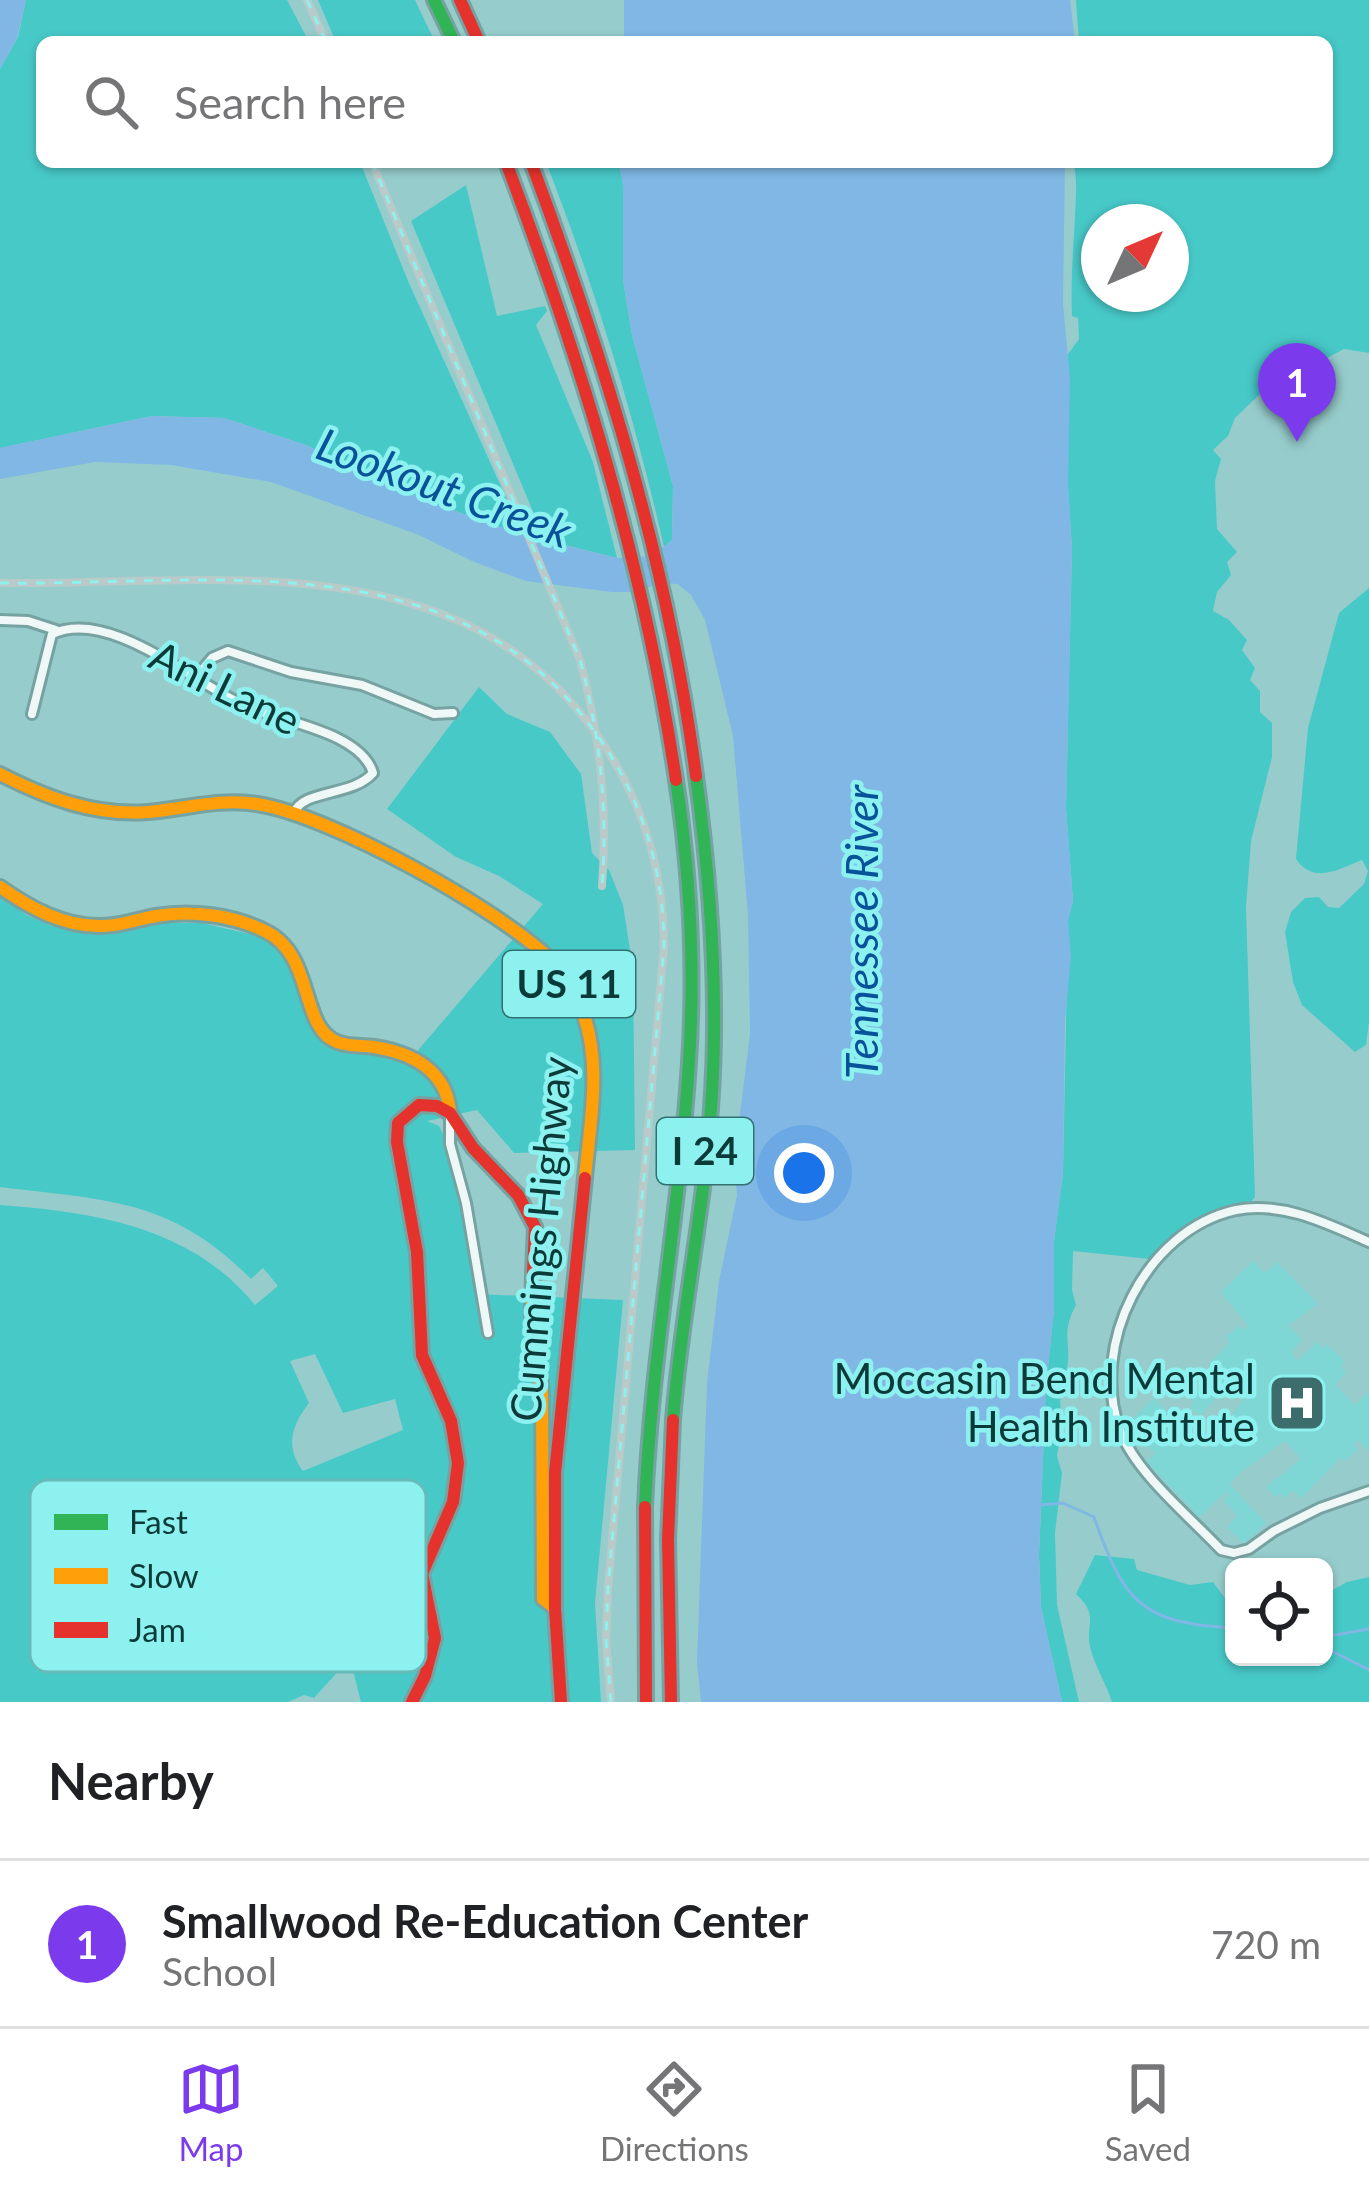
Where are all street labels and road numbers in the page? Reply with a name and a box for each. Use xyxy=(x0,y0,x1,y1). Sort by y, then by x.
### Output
street label: Ani Lane xyxy=(142,629,309,745)
road number: US 11 xyxy=(503,951,635,1017)
street label: Cummings Highway xyxy=(499,1054,581,1424)
road number: I 24 xyxy=(657,1118,753,1184)

